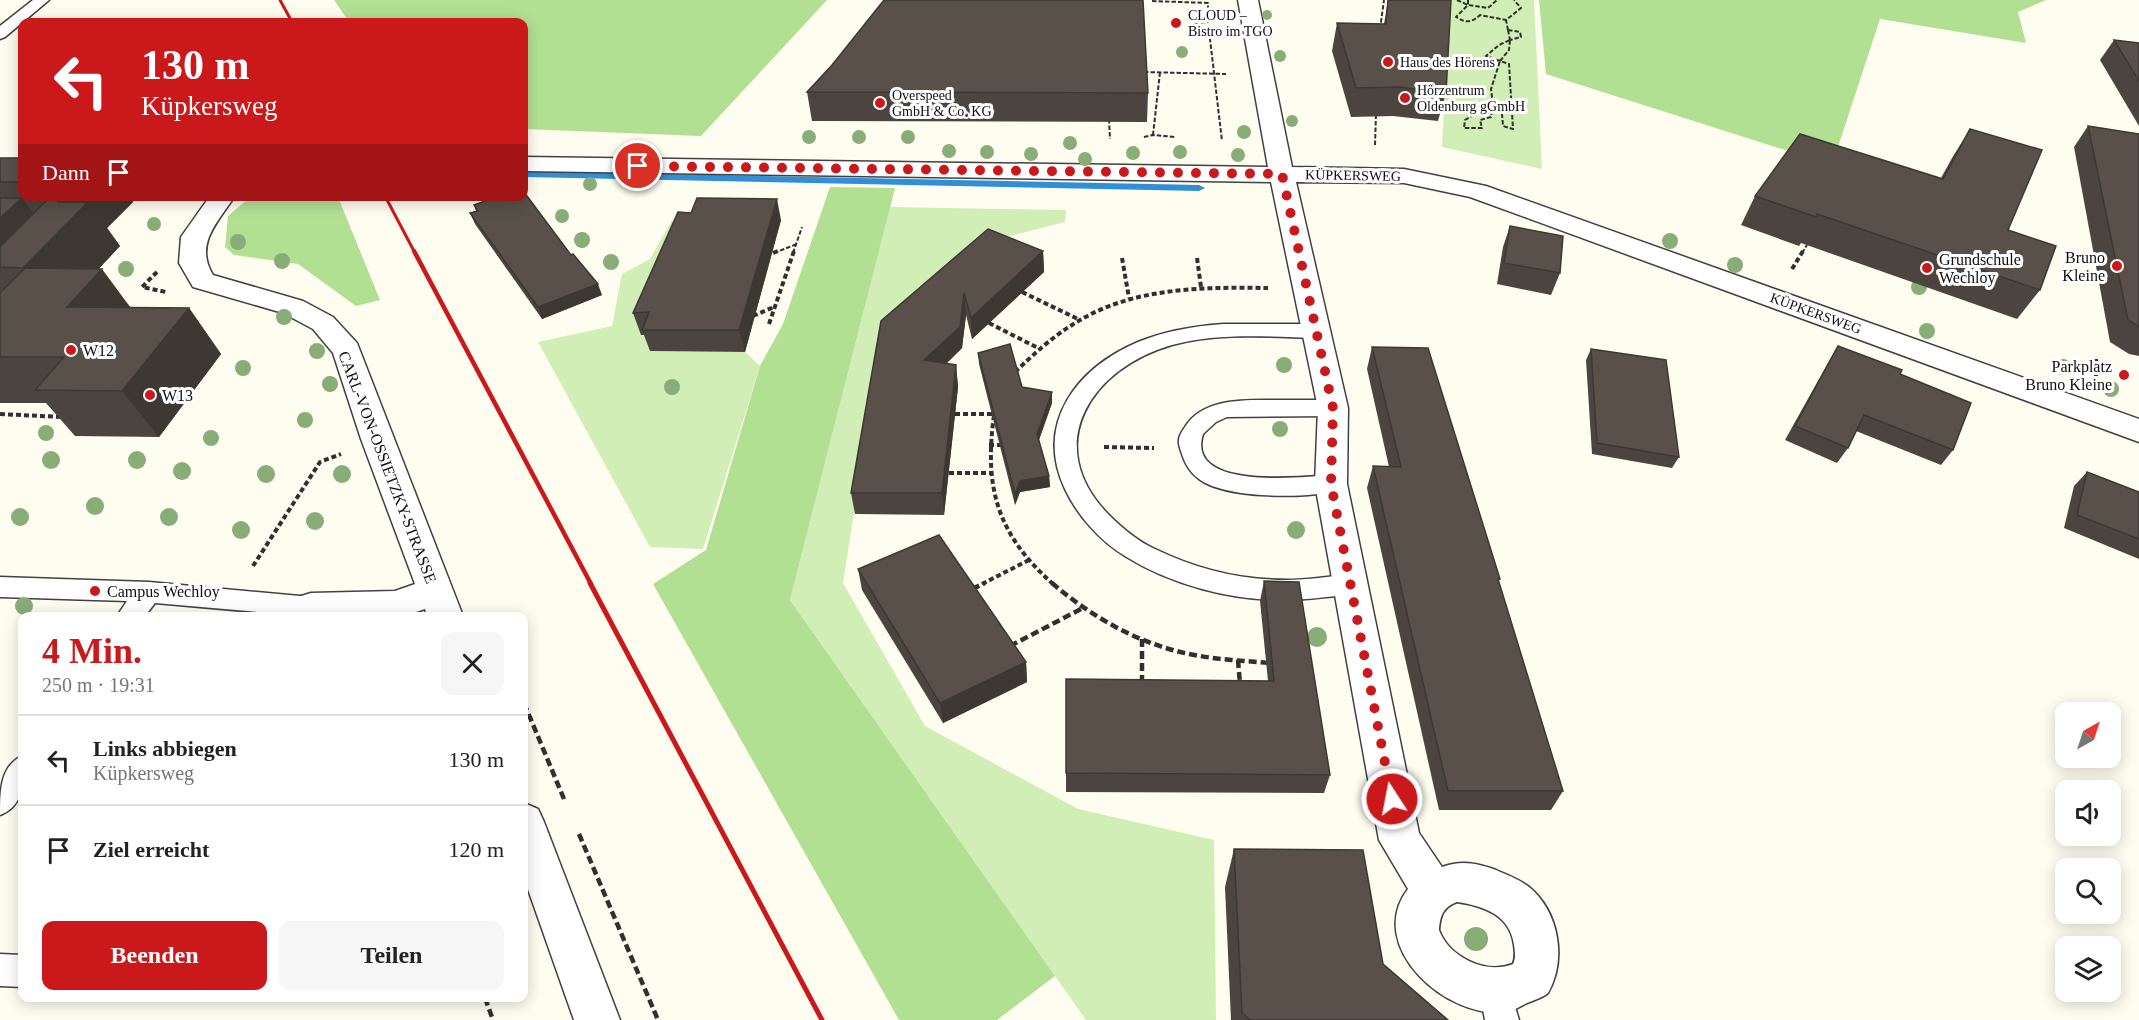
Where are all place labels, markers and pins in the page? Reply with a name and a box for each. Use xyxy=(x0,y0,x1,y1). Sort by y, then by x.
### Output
place label: CLOUD – Bistro im TGO xyxy=(1188,8,1273,39)
marker: CLOUD – Bistro im TGO xyxy=(1169,16,1183,30)
marker: Haus des Hörens xyxy=(1381,55,1395,69)
place label: Haus des Hörens xyxy=(1400,55,1495,70)
place label: Hörzentrum Oldenburg gGmbH xyxy=(1417,83,1525,114)
place label: Overspeed GmbH & Co. KG xyxy=(892,88,992,119)
marker: Hörzentrum Oldenburg gGmbH xyxy=(1398,91,1412,105)
marker: Overspeed GmbH & Co. KG xyxy=(873,96,887,110)
pin xyxy=(612,140,663,191)
place label: Bruno Kleine xyxy=(2062,249,2105,284)
place label: Grundschule Wechloy xyxy=(1939,251,2021,287)
marker: Bruno Kleine xyxy=(2110,259,2124,273)
marker: Grundschule Wechloy xyxy=(1920,261,1934,275)
place label: W12 xyxy=(83,342,114,359)
marker: W12 xyxy=(64,343,78,357)
place label: Parkplatz Bruno Kleine xyxy=(2025,358,2112,393)
marker: Parkplatz Bruno Kleine xyxy=(2117,368,2131,382)
place label: W13 xyxy=(162,387,193,404)
marker: W13 xyxy=(143,388,157,402)
place label: Campus Wechloy xyxy=(107,583,220,601)
marker: Campus Wechloy xyxy=(88,584,102,598)

